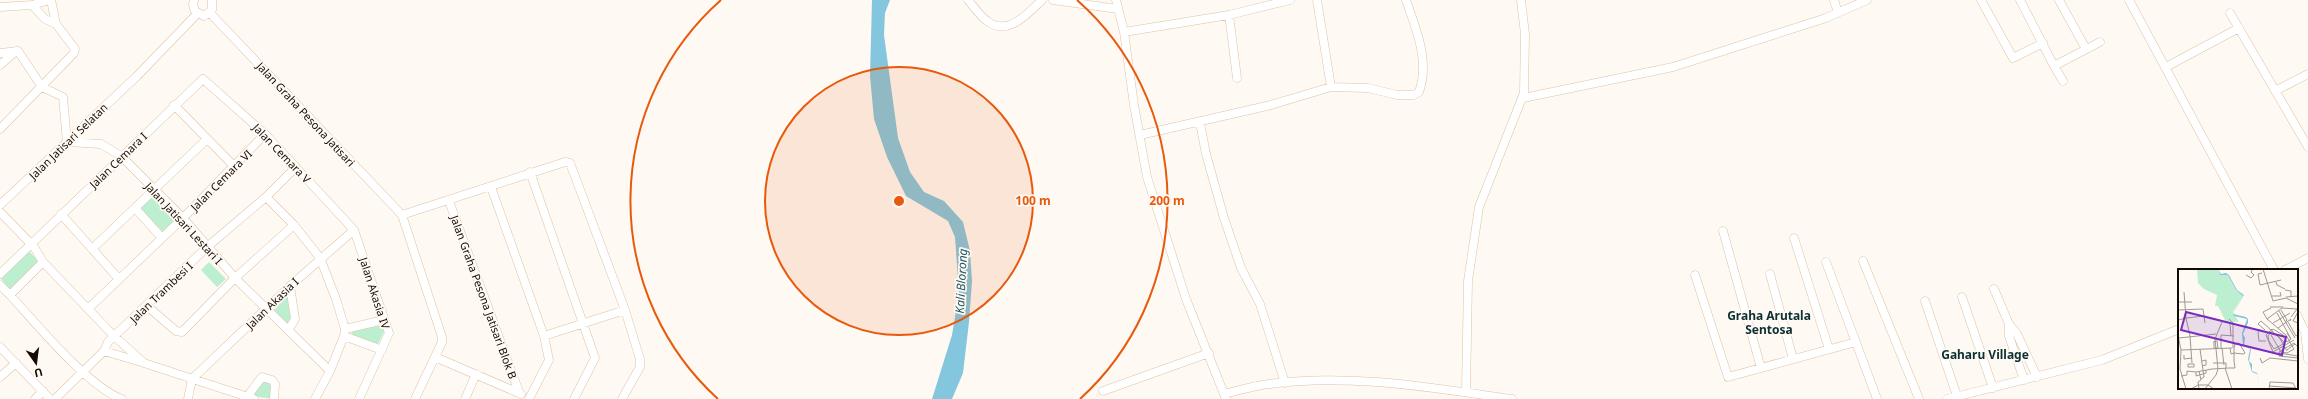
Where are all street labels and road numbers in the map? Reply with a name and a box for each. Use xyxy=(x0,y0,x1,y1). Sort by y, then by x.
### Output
street label: Jalan Graha Pesona Jatisari xyxy=(253,58,358,169)
street label: Jalan Jatisari Selatan xyxy=(25,100,111,183)
street label: Jalan Cemara V xyxy=(249,119,315,186)
street label: Jalan Cemara I xyxy=(85,129,150,192)
street label: Jalan Cemara VI xyxy=(186,146,255,215)
street label: Jalan Jatisari Lestari I xyxy=(141,178,226,267)
street label: Jalan Graha Pesona Jatisari Blok B xyxy=(447,212,521,381)
street label: Jalan Akasia IV xyxy=(356,254,394,331)
street label: Jalan Trambesi I xyxy=(126,258,196,327)
street label: Jalan Akasia I xyxy=(242,274,302,333)

